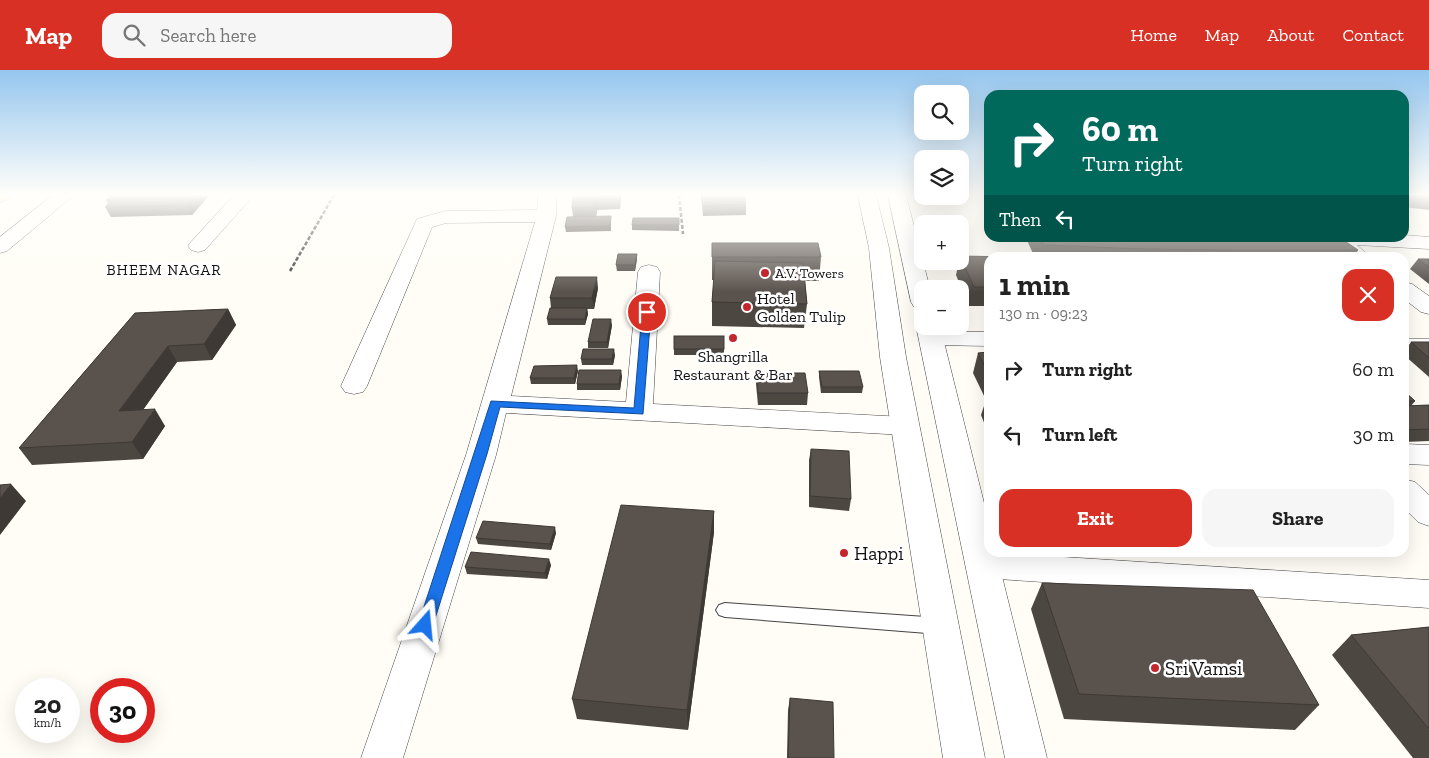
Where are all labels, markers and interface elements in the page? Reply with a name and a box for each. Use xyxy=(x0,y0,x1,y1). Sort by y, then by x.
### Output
search box xyxy=(102,13,452,58)
text: Map xyxy=(25,21,72,50)
icon: search xyxy=(120,21,148,49)
text: Search here xyxy=(160,24,257,47)
text: Home xyxy=(1130,24,1177,46)
text: Map xyxy=(1205,24,1239,46)
text: About xyxy=(1267,24,1314,46)
text: Contact xyxy=(1342,24,1404,46)
map controls xyxy=(914,85,969,335)
button: search xyxy=(914,85,969,140)
text: 60 m xyxy=(1082,108,1158,150)
icon: right xyxy=(999,110,1064,175)
button: layers xyxy=(914,150,969,205)
text: Turn right xyxy=(1082,150,1183,177)
icon: left xyxy=(1051,205,1079,233)
text: Then xyxy=(999,208,1041,231)
button: + xyxy=(914,215,969,270)
district label: BHEEM NAGAR xyxy=(107,261,221,279)
place label: A.V. Towers xyxy=(775,265,844,282)
marker: A.V. Towers xyxy=(759,267,771,279)
text: 1 min xyxy=(999,267,1070,303)
button: close xyxy=(1342,269,1394,321)
button: − xyxy=(914,280,969,335)
place label: Hotel Golden Tulip xyxy=(757,289,846,326)
pin xyxy=(626,291,668,333)
icon: arrive xyxy=(633,298,661,326)
marker: Hotel Golden Tulip xyxy=(741,301,753,313)
text: 130 m · 09:23 xyxy=(999,304,1088,323)
marker: Shangrilla Restaurant & Bar xyxy=(727,332,739,344)
place label: Shangrilla Restaurant & Bar xyxy=(673,347,793,384)
icon: right xyxy=(999,356,1027,384)
text: Turn right xyxy=(1042,358,1132,381)
text: 60 m xyxy=(1352,358,1394,381)
icon: left xyxy=(999,421,1027,449)
text: Turn left xyxy=(1042,423,1117,446)
text: 30 m xyxy=(1353,423,1394,446)
button: Exit xyxy=(999,489,1192,547)
button: Share xyxy=(1202,489,1394,547)
place label: Happi xyxy=(854,542,904,565)
marker: Happi xyxy=(838,547,850,559)
position arrow xyxy=(398,598,450,650)
place label: Sri Vamsi xyxy=(1165,657,1242,680)
marker: Sri Vamsi xyxy=(1149,662,1161,674)
speed limit sign: 30 xyxy=(90,678,155,743)
text: 20 xyxy=(34,689,61,719)
text: km/h xyxy=(34,716,61,730)

